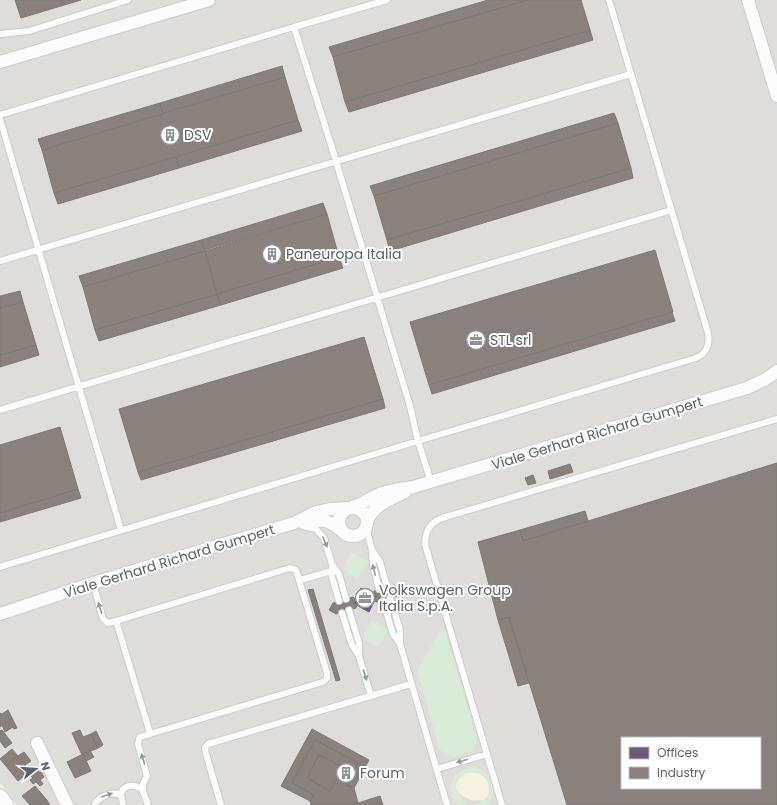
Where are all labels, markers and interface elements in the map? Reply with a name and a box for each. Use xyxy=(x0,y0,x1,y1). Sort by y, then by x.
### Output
building icon: DSV xyxy=(159,124,181,146)
place label: DSV xyxy=(184,125,212,145)
building icon: Paneuropa Italia xyxy=(261,243,283,265)
place label: Paneuropa Italia xyxy=(286,244,401,264)
office icon: STL srl xyxy=(465,329,487,351)
place label: STL srl xyxy=(490,330,532,350)
street label: Viale Gerhard Richard Gumpert xyxy=(489,391,705,475)
street label: Viale Gerhard Richard Gumpert xyxy=(61,519,277,603)
one-way arrow xyxy=(322,537,328,548)
one-way arrow xyxy=(371,564,377,576)
place label: Volkswagen Group Italia S.p.A. xyxy=(379,580,511,616)
office icon: Volkswagen Group Italia S.p.A. xyxy=(354,587,376,609)
one-way arrow xyxy=(97,601,103,613)
one-way arrow xyxy=(362,669,368,681)
legend xyxy=(621,737,761,789)
text: Offices xyxy=(657,744,698,761)
north arrow xyxy=(16,749,56,789)
one-way arrow xyxy=(140,753,146,765)
one-way arrow xyxy=(455,759,468,765)
text: N xyxy=(37,760,54,772)
building icon: Forum xyxy=(335,762,357,784)
place label: Forum xyxy=(360,763,405,783)
text: Industry xyxy=(657,764,706,781)
one-way arrow xyxy=(102,792,114,798)

